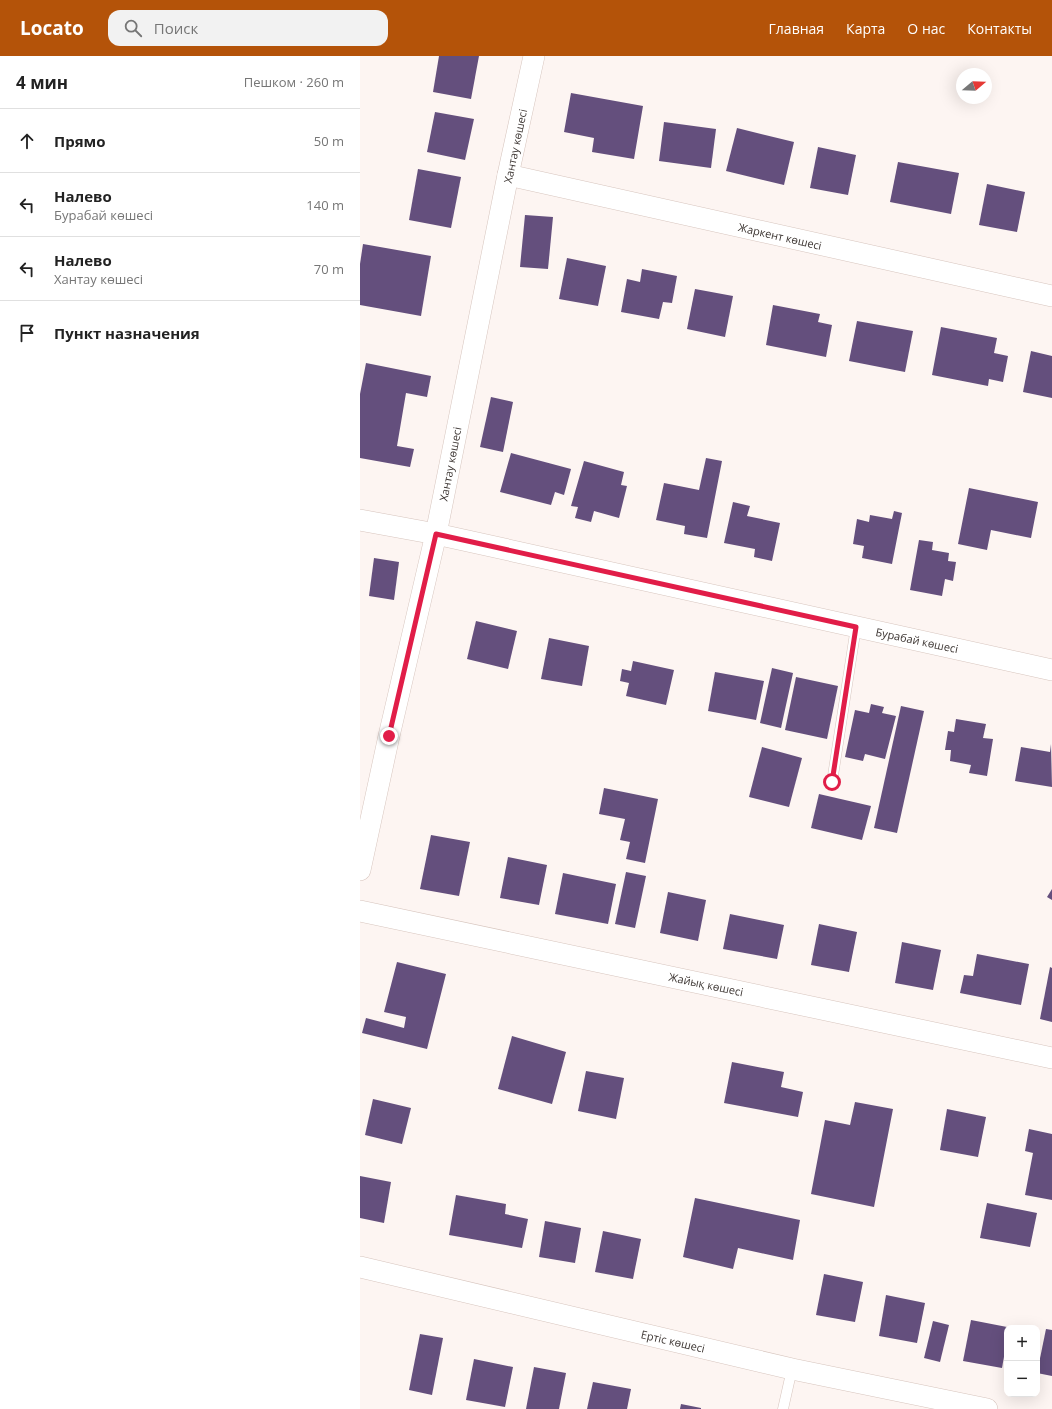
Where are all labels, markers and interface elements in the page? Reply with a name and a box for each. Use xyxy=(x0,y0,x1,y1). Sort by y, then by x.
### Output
search box xyxy=(108,10,388,46)
text: Locato xyxy=(20,15,84,41)
icon: search xyxy=(122,17,144,39)
text: Поиск xyxy=(154,18,198,38)
text: Главная xyxy=(769,19,824,38)
text: Карта xyxy=(846,19,885,38)
text: О нас xyxy=(907,19,945,38)
text: Контакты xyxy=(967,19,1032,38)
north arrow xyxy=(956,68,992,104)
text: 4 мин xyxy=(16,71,68,94)
text: Пешком · 260 m xyxy=(244,73,344,91)
street label: Хантау көшесі xyxy=(500,108,530,184)
icon: ahead xyxy=(16,130,38,152)
text: Прямо xyxy=(54,131,106,151)
text: 50 m xyxy=(314,132,344,150)
text: Налево xyxy=(54,186,112,206)
icon: left xyxy=(16,194,38,216)
text: 140 m xyxy=(306,196,344,214)
text: Бурабай көшесі xyxy=(54,206,153,224)
street label: Жаркент көшесі xyxy=(737,219,823,253)
text: Налево xyxy=(54,250,112,270)
icon: left xyxy=(16,258,38,280)
text: 70 m xyxy=(314,260,344,278)
text: Хантау көшесі xyxy=(54,270,143,288)
icon: arrive xyxy=(16,322,38,344)
text: Пункт назначения xyxy=(54,323,200,343)
street label: Хантау көшесі xyxy=(435,426,465,502)
street label: Бурабай көшесі xyxy=(874,624,960,656)
route end xyxy=(380,727,398,745)
route start xyxy=(823,773,841,791)
street label: Жайық көшесі xyxy=(667,969,745,999)
map controls xyxy=(1004,1325,1040,1397)
button: + xyxy=(1004,1325,1040,1361)
street label: Ертіс көшесі xyxy=(640,1326,706,1356)
button: − xyxy=(1004,1361,1040,1397)

